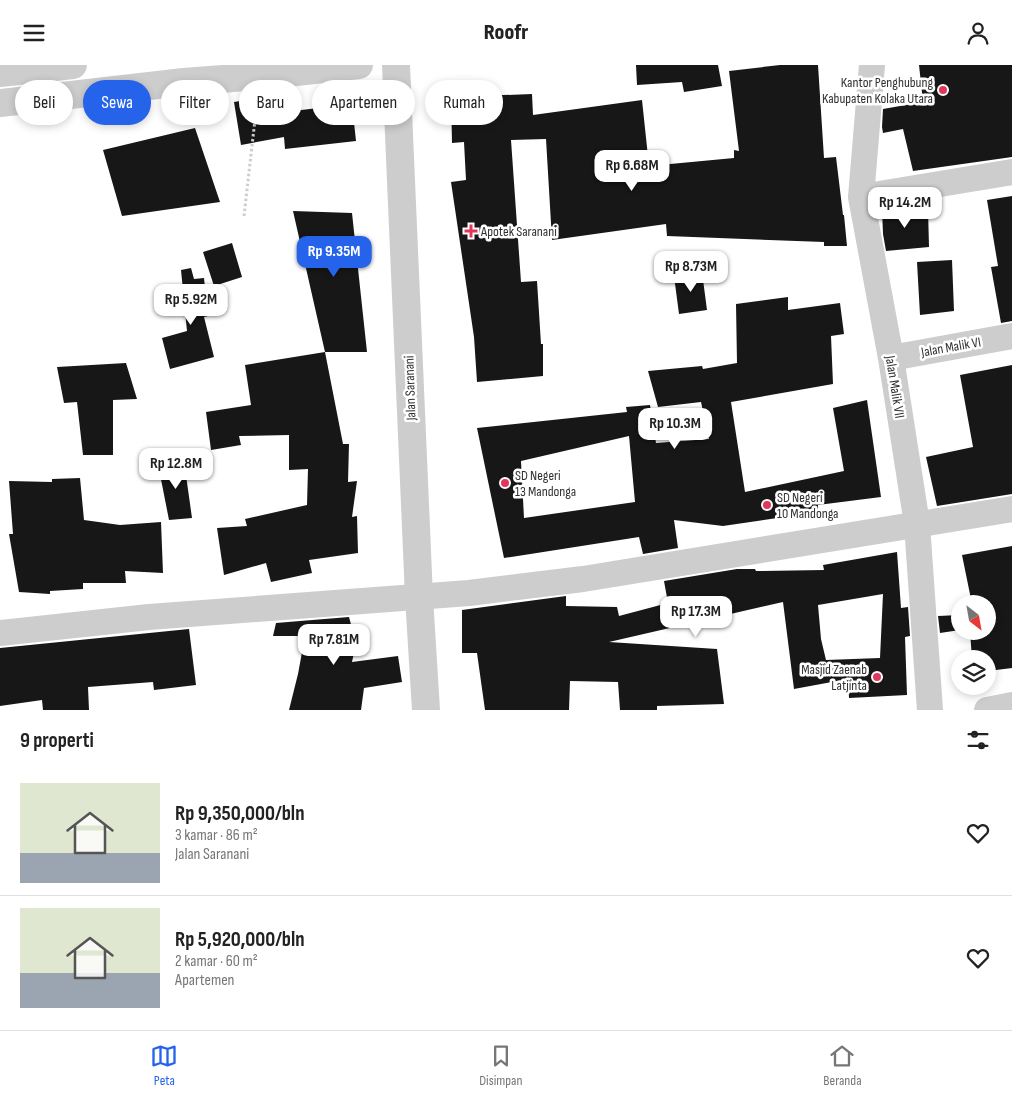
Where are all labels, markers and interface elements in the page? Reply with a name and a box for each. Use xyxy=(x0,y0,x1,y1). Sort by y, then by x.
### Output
icon: menu xyxy=(20,19,48,47)
text: Roofr xyxy=(484,19,528,46)
icon: person xyxy=(964,19,992,47)
place label: Kantor Penghubung Kabupaten Kolaka Utara xyxy=(822,74,933,107)
chip: Beli xyxy=(15,80,73,125)
chip: Sewa xyxy=(83,80,151,125)
chip: Filter xyxy=(161,80,229,125)
chip: Baru xyxy=(239,80,302,125)
chip: Apartemen xyxy=(312,80,415,125)
chip: Rumah xyxy=(425,80,503,125)
marker: Kantor Penghubung Kabupaten Kolaka Utara xyxy=(937,84,949,96)
pin: Rp 6.68M xyxy=(580,149,684,192)
text: Rp 6.68M xyxy=(605,156,659,175)
pin: Rp 14.2M xyxy=(853,186,957,229)
text: Rp 14.2M xyxy=(879,193,931,212)
place label: Apotek Saranani xyxy=(480,223,557,240)
marker: Apotek Saranani xyxy=(465,225,477,237)
pin: Rp 9.35M xyxy=(282,235,386,278)
text: Rp 9.35M xyxy=(308,242,360,261)
pin: Rp 8.73M xyxy=(639,251,743,293)
text: Rp 8.73M xyxy=(665,257,717,276)
pin: Rp 5.92M xyxy=(139,283,243,326)
text: Rp 5.92M xyxy=(165,290,217,309)
street label: Jalan Malik VI xyxy=(919,333,982,361)
street label: Jalan Malik VII xyxy=(882,353,908,420)
street label: Jalan Saranani xyxy=(400,355,420,422)
pin: Rp 10.3M xyxy=(623,407,727,450)
text: Rp 10.3M xyxy=(649,414,701,433)
pin: Rp 12.8M xyxy=(124,447,228,490)
text: Rp 12.8M xyxy=(150,454,202,473)
place label: SD Negeri 13 Mandonga xyxy=(515,467,576,500)
marker: SD Negeri 13 Mandonga xyxy=(499,477,511,489)
place label: SD Negeri 10 Mandonga xyxy=(777,489,839,522)
marker: SD Negeri 10 Mandonga xyxy=(761,499,773,511)
pin: Rp 17.3M xyxy=(644,595,748,638)
north arrow xyxy=(951,595,996,640)
map controls xyxy=(951,595,996,695)
text: Rp 17.3M xyxy=(671,602,721,621)
pin: Rp 7.81M xyxy=(282,623,386,666)
text: Rp 7.81M xyxy=(309,630,359,649)
button: layers xyxy=(951,650,996,695)
place label: Masjid Zaenab Latjinta xyxy=(801,661,867,694)
marker: Masjid Zaenab Latjinta xyxy=(871,671,883,683)
icon: filters xyxy=(964,726,992,754)
text: 9 properti xyxy=(20,728,94,753)
text: Rp 9,350,000/bln xyxy=(175,801,304,826)
icon: home xyxy=(60,803,120,863)
icon: heart xyxy=(964,819,992,847)
text: 3 kamar · 86 m² xyxy=(175,826,258,845)
text: Jalan Saranani xyxy=(175,845,249,864)
text: Rp 5,920,000/bln xyxy=(175,927,305,952)
icon: home xyxy=(60,928,120,988)
icon: heart xyxy=(964,944,992,972)
text: 2 kamar · 60 m² xyxy=(175,952,258,971)
text: Apartemen xyxy=(175,971,234,990)
tab: Peta xyxy=(150,1042,178,1089)
tab: Disimpan xyxy=(479,1042,523,1089)
tab: Beranda xyxy=(823,1042,862,1089)

